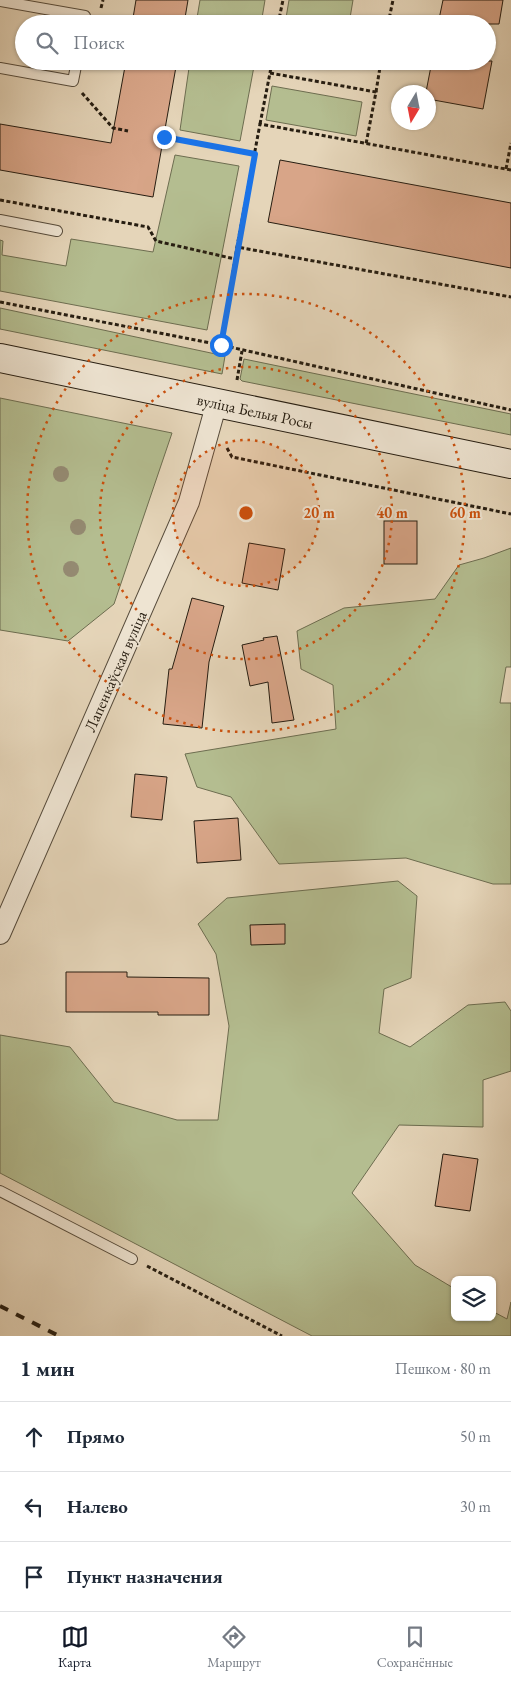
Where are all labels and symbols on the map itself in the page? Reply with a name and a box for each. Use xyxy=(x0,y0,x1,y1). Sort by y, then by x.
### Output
north arrow xyxy=(391,85,436,130)
route end xyxy=(153,126,176,149)
route start xyxy=(210,334,233,357)
street label: вуліца Белыя Росы xyxy=(195,389,315,434)
text: 20 m xyxy=(303,503,335,522)
text: 40 m xyxy=(376,503,408,522)
text: 60 m xyxy=(449,503,481,522)
centre of rings xyxy=(237,504,255,522)
street label: Лапенкаўская вуліца xyxy=(79,607,152,735)

